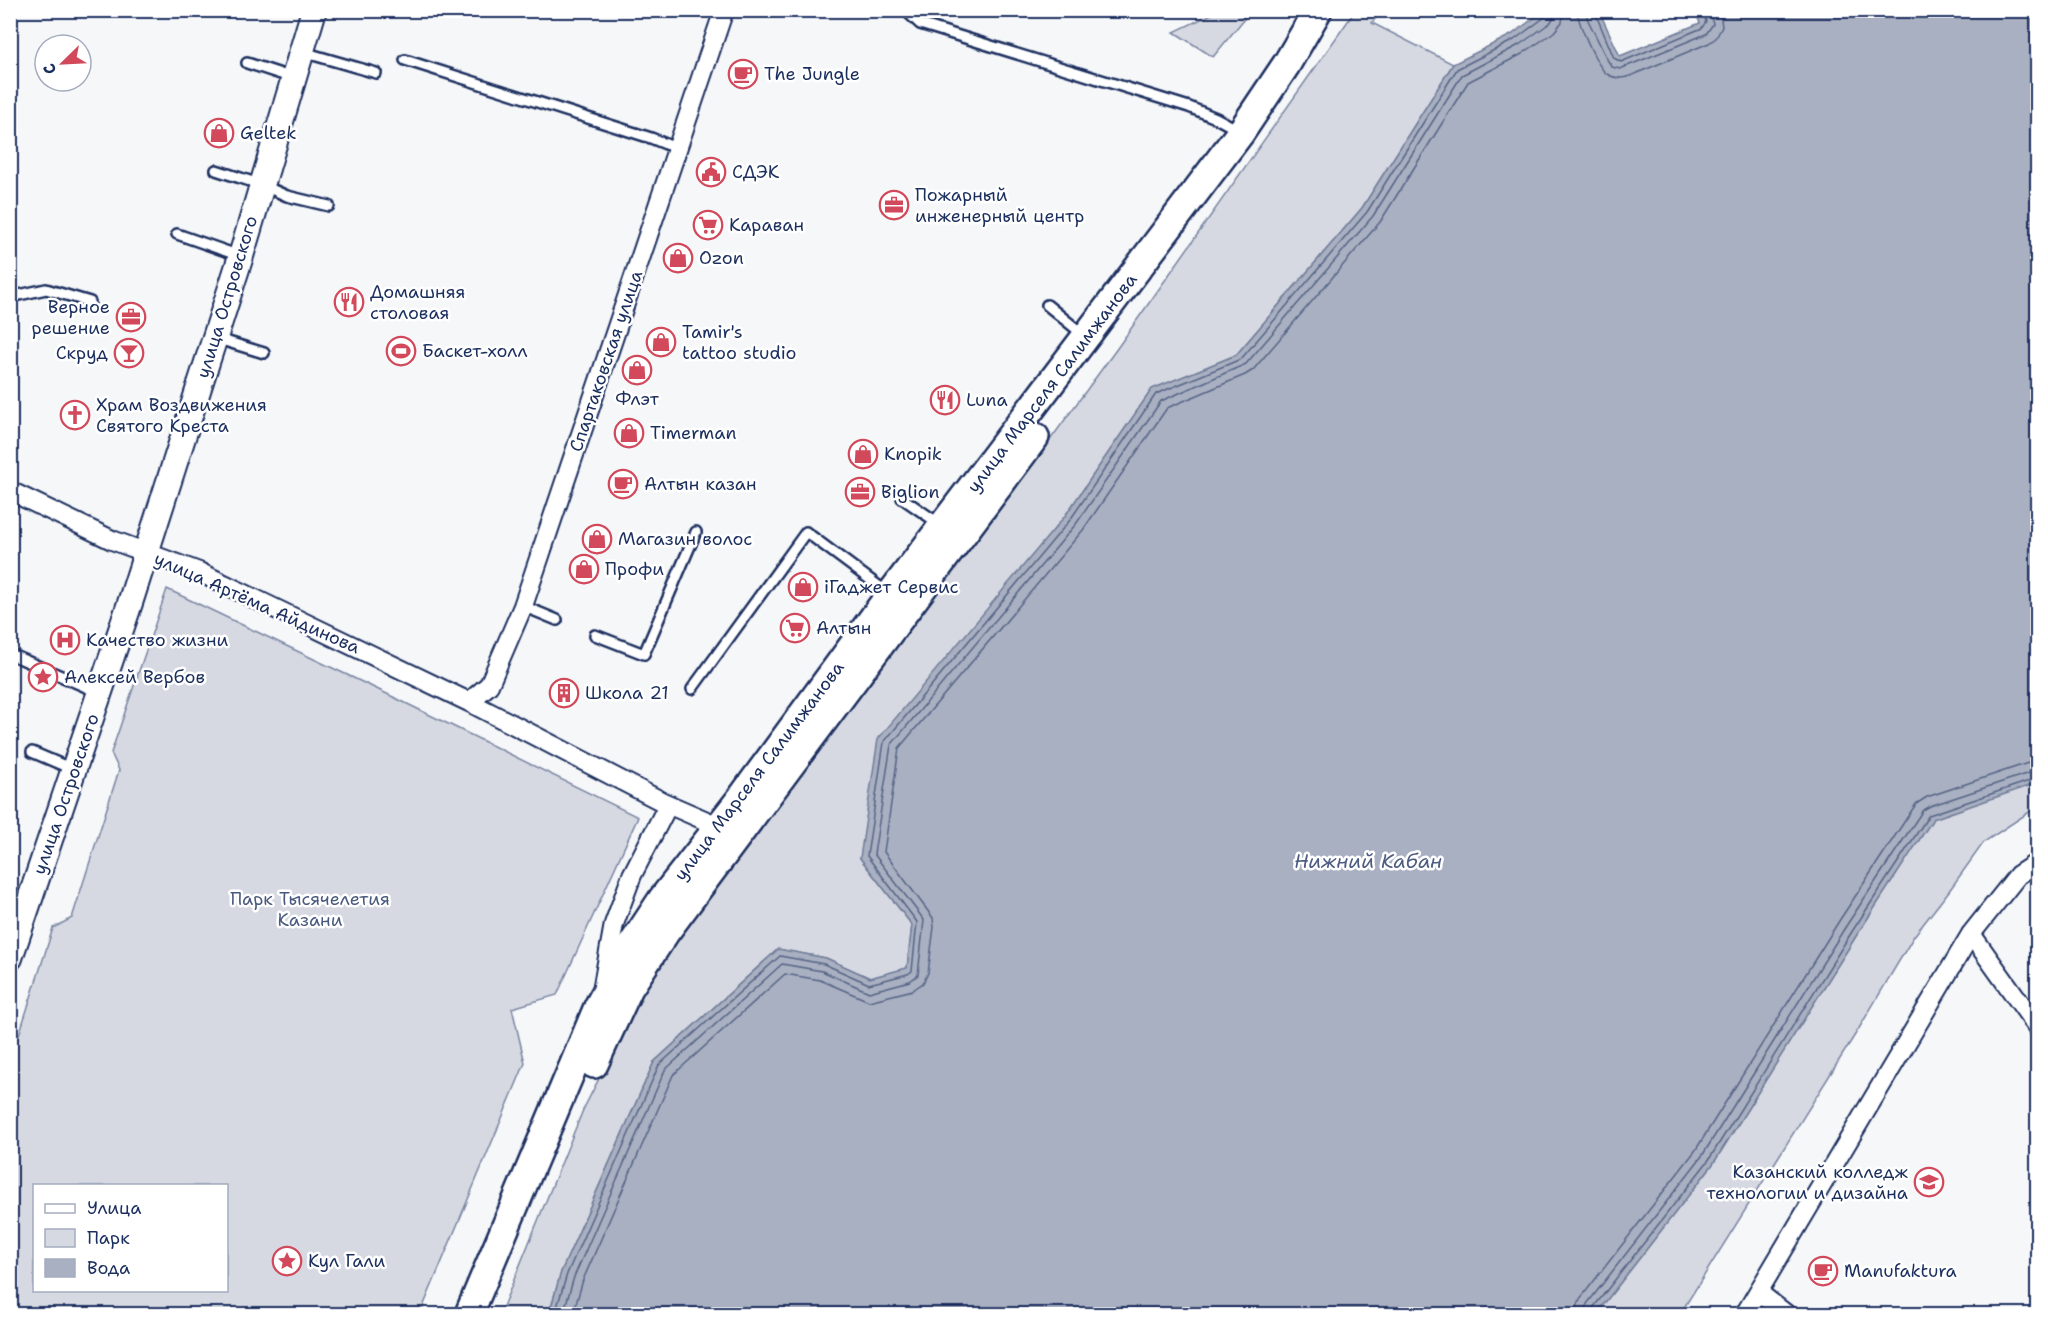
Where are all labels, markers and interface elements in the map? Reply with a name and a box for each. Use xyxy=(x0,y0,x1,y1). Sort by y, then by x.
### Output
north arrow xyxy=(33,33,93,93)
cafe icon: The Jungle xyxy=(727,58,759,90)
text: С xyxy=(38,60,61,78)
place label: The Jungle xyxy=(764,62,860,86)
shop icon: Geltek xyxy=(203,117,235,149)
place label: Geltek xyxy=(240,121,297,145)
public building icon: СДЭК xyxy=(695,156,727,188)
place label: СДЭК xyxy=(732,160,780,184)
place label: Пожарный инженерный центр xyxy=(915,183,1084,228)
office icon: Пожарный инженерный центр xyxy=(878,189,910,221)
supermarket icon: Караван xyxy=(692,209,724,241)
street label: улица Островского xyxy=(191,213,263,381)
place label: Караван xyxy=(729,213,804,237)
shop icon: Ozon xyxy=(662,242,694,274)
place label: Ozon xyxy=(699,246,744,270)
street label: Спартаковская улица xyxy=(564,267,648,455)
street label: улица Марселя Салимжанова xyxy=(962,268,1142,498)
place label: Домашняя столовая xyxy=(370,280,465,325)
restaurant icon: Домашняя столовая xyxy=(333,286,365,318)
place label: Верное решение xyxy=(32,295,110,340)
office icon: Верное решение xyxy=(115,301,147,333)
place label: Tamir's tattoo studio xyxy=(682,320,796,365)
shop icon: Tamir's tattoo studio xyxy=(645,326,677,358)
sports icon: Баскет-холл xyxy=(385,335,417,367)
bar icon: Скруд xyxy=(113,337,145,369)
place label: Баскет-холл xyxy=(422,339,528,363)
place label: Скруд xyxy=(56,341,109,365)
shop icon: Флэт xyxy=(621,354,653,386)
restaurant icon: Luna xyxy=(929,384,961,416)
place label: Флэт xyxy=(615,387,660,411)
place label: Luna xyxy=(966,388,1008,412)
place label: Храм Воздвижения Святого Креста xyxy=(96,393,267,438)
church icon: Храм Воздвижения Святого Креста xyxy=(59,399,91,431)
shop icon: Timerman xyxy=(613,417,645,449)
place label: Timerman xyxy=(650,421,737,445)
shop icon: Knopik xyxy=(847,438,879,470)
place label: Knopik xyxy=(884,442,942,466)
cafe icon: Алтын казан xyxy=(607,468,639,500)
place label: Алтын казан xyxy=(644,472,757,496)
office icon: Biglion xyxy=(844,476,876,508)
place label: Biglion xyxy=(881,480,940,504)
shop icon: Магазин волос xyxy=(581,523,613,555)
place label: Магазин волос xyxy=(618,527,752,551)
street label: улица Артёма Айдинова xyxy=(150,547,364,659)
shop icon: Профи xyxy=(568,553,600,585)
place label: Профи xyxy=(605,557,664,581)
shop icon: iГаджет Сервис xyxy=(787,571,819,603)
place label: iГаджет Сервис xyxy=(824,575,959,599)
supermarket icon: Алтын xyxy=(779,612,811,644)
place label: Алтын xyxy=(816,616,871,640)
hospital icon: Качество жизни xyxy=(49,624,81,656)
place label: Качество жизни xyxy=(86,628,228,652)
street label: улица Марселя Салимжанова xyxy=(669,656,849,886)
place icon: Алексей Вербов xyxy=(27,661,59,693)
place label: Алексей Вербов xyxy=(64,665,205,689)
building icon: Школа 21 xyxy=(548,677,580,709)
place label: Школа 21 xyxy=(585,681,669,705)
street label: улица Островского xyxy=(27,710,105,878)
water label: Нижний Кабан xyxy=(1294,848,1442,874)
park label: Парк Тысячелетия Казани xyxy=(230,887,390,932)
place label: Казанский колледж технологии и дизайна xyxy=(1706,1160,1909,1205)
school or university icon: Казанский колледж технологии и дизайна xyxy=(1913,1166,1945,1198)
legend xyxy=(33,1184,228,1292)
text: Улица xyxy=(87,1196,141,1220)
text: Парк xyxy=(87,1226,130,1250)
place icon: Кул Гали xyxy=(271,1245,303,1277)
place label: Кул Гали xyxy=(308,1249,385,1273)
cafe icon: Manufaktura xyxy=(1807,1255,1839,1287)
text: Вода xyxy=(87,1256,130,1280)
place label: Manufaktura xyxy=(1844,1259,1957,1283)

